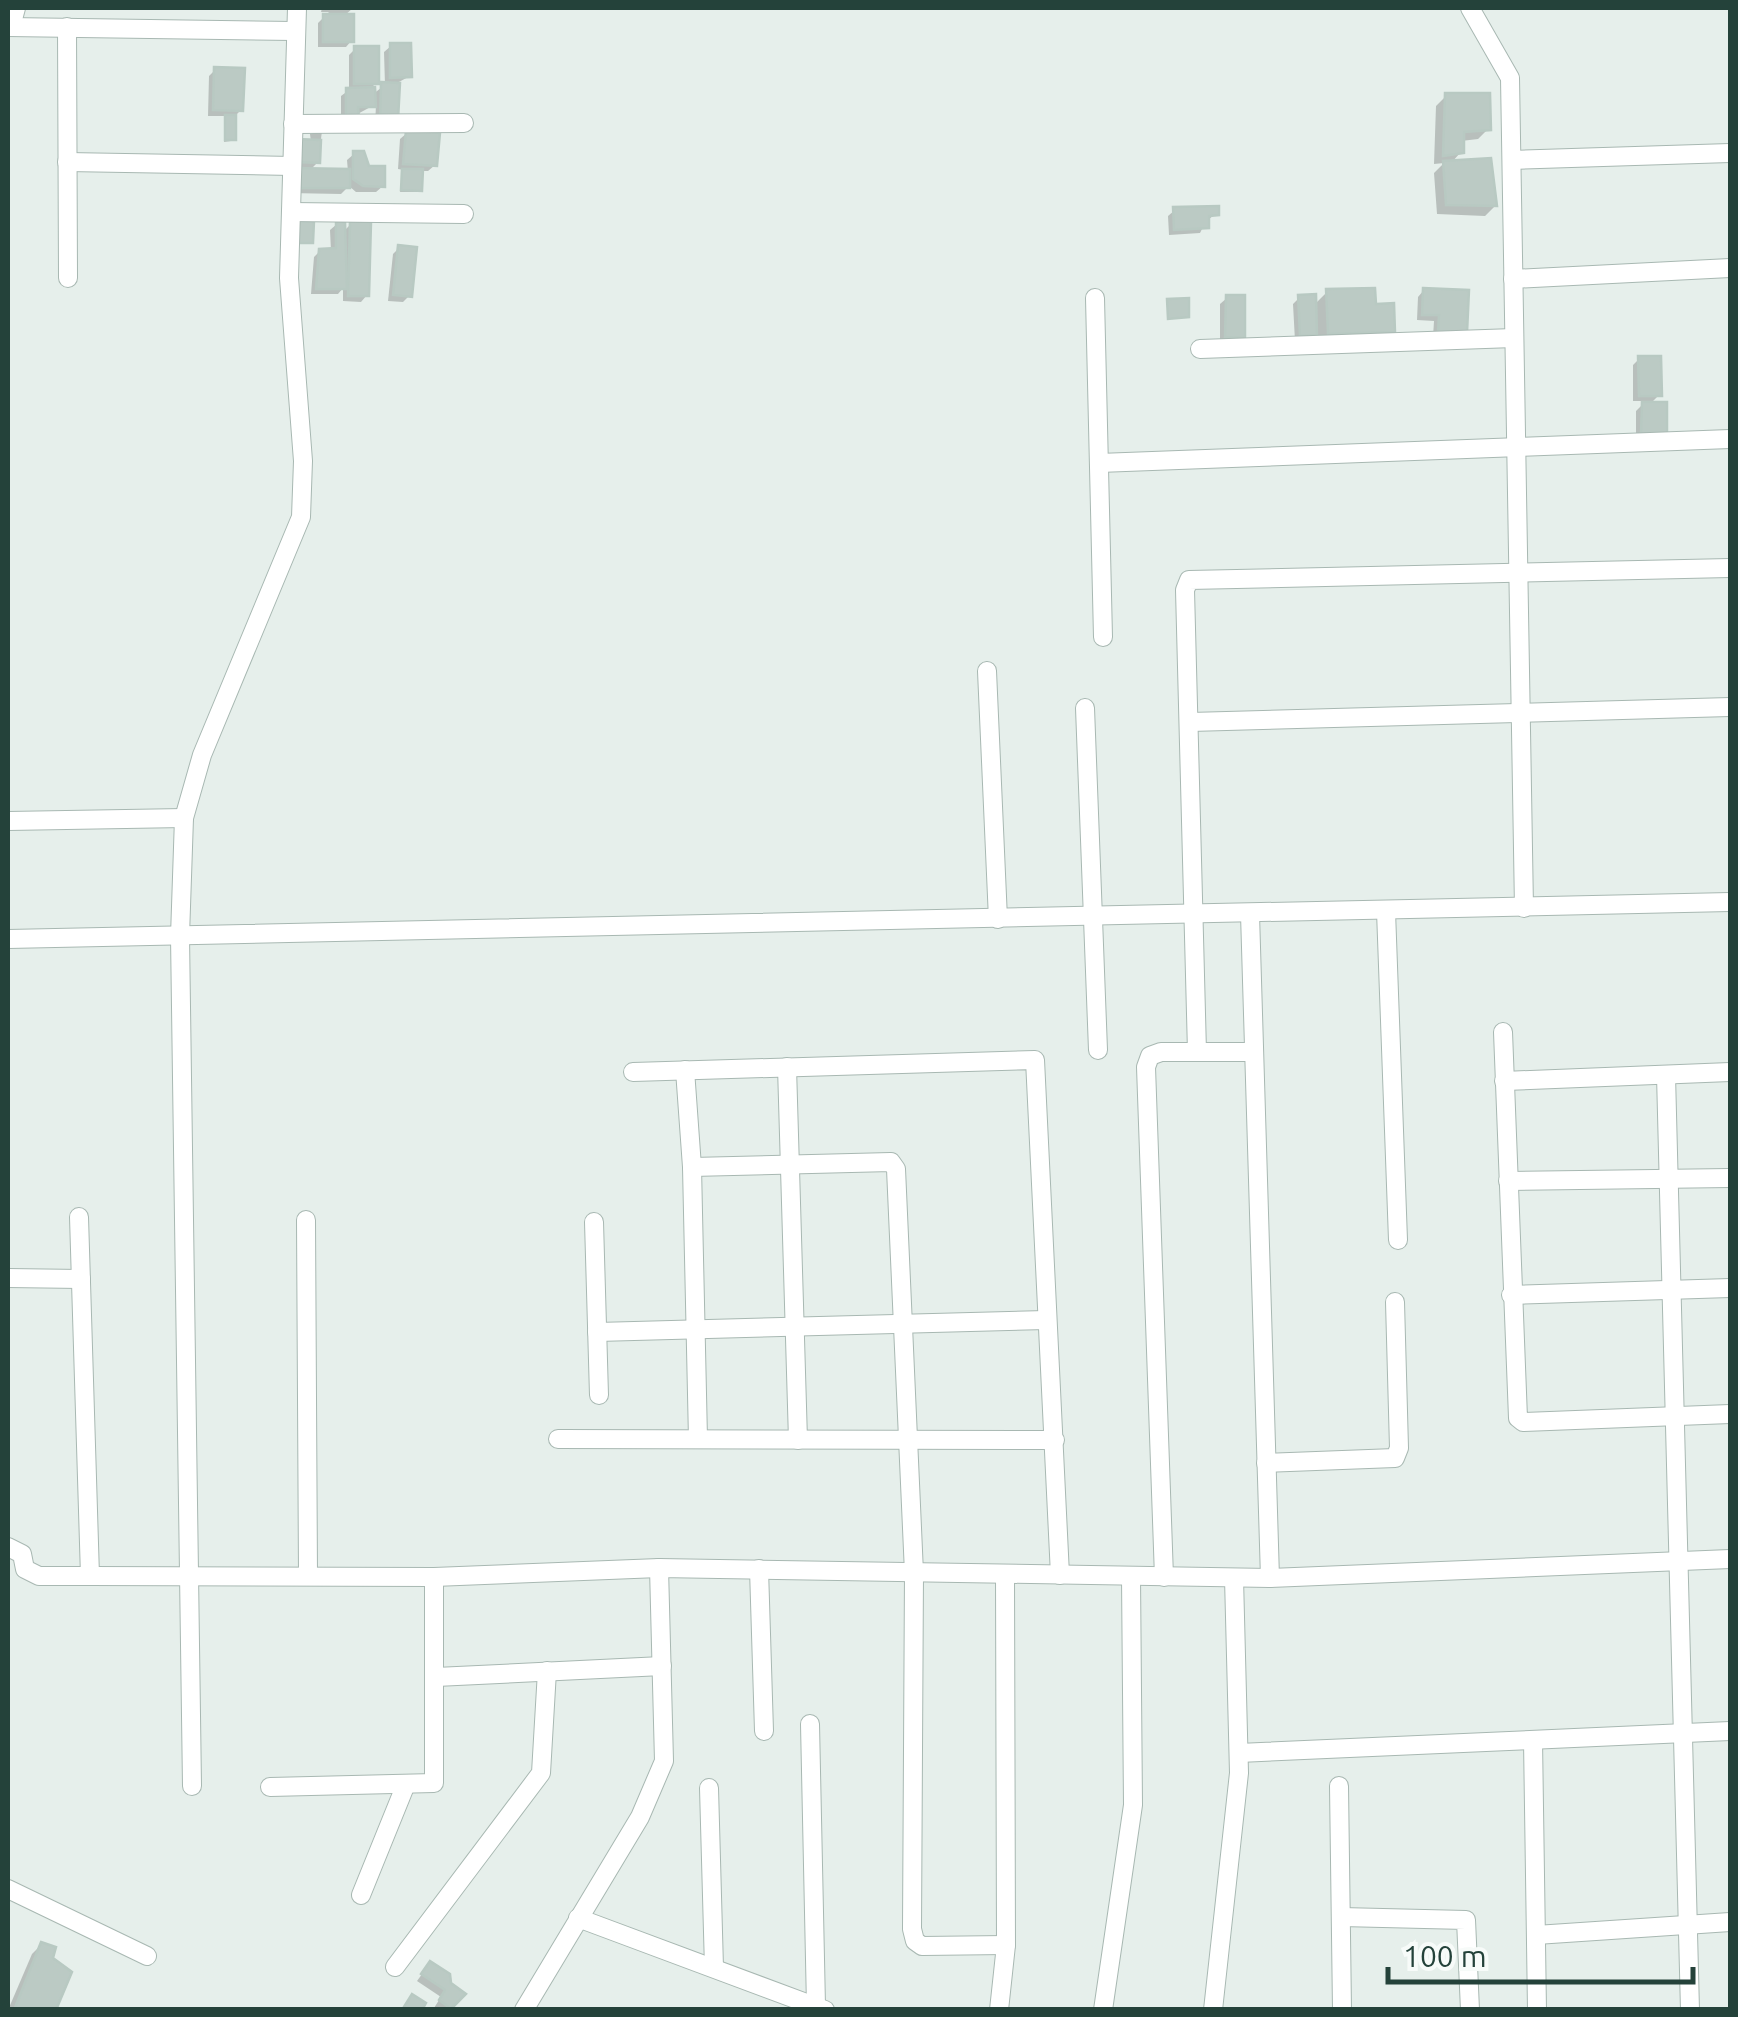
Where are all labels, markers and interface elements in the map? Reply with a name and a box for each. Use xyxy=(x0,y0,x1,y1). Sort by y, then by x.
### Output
scale bar xyxy=(1388,1922,1693,1984)
text: 100 m xyxy=(1403,1939,1487,1973)

